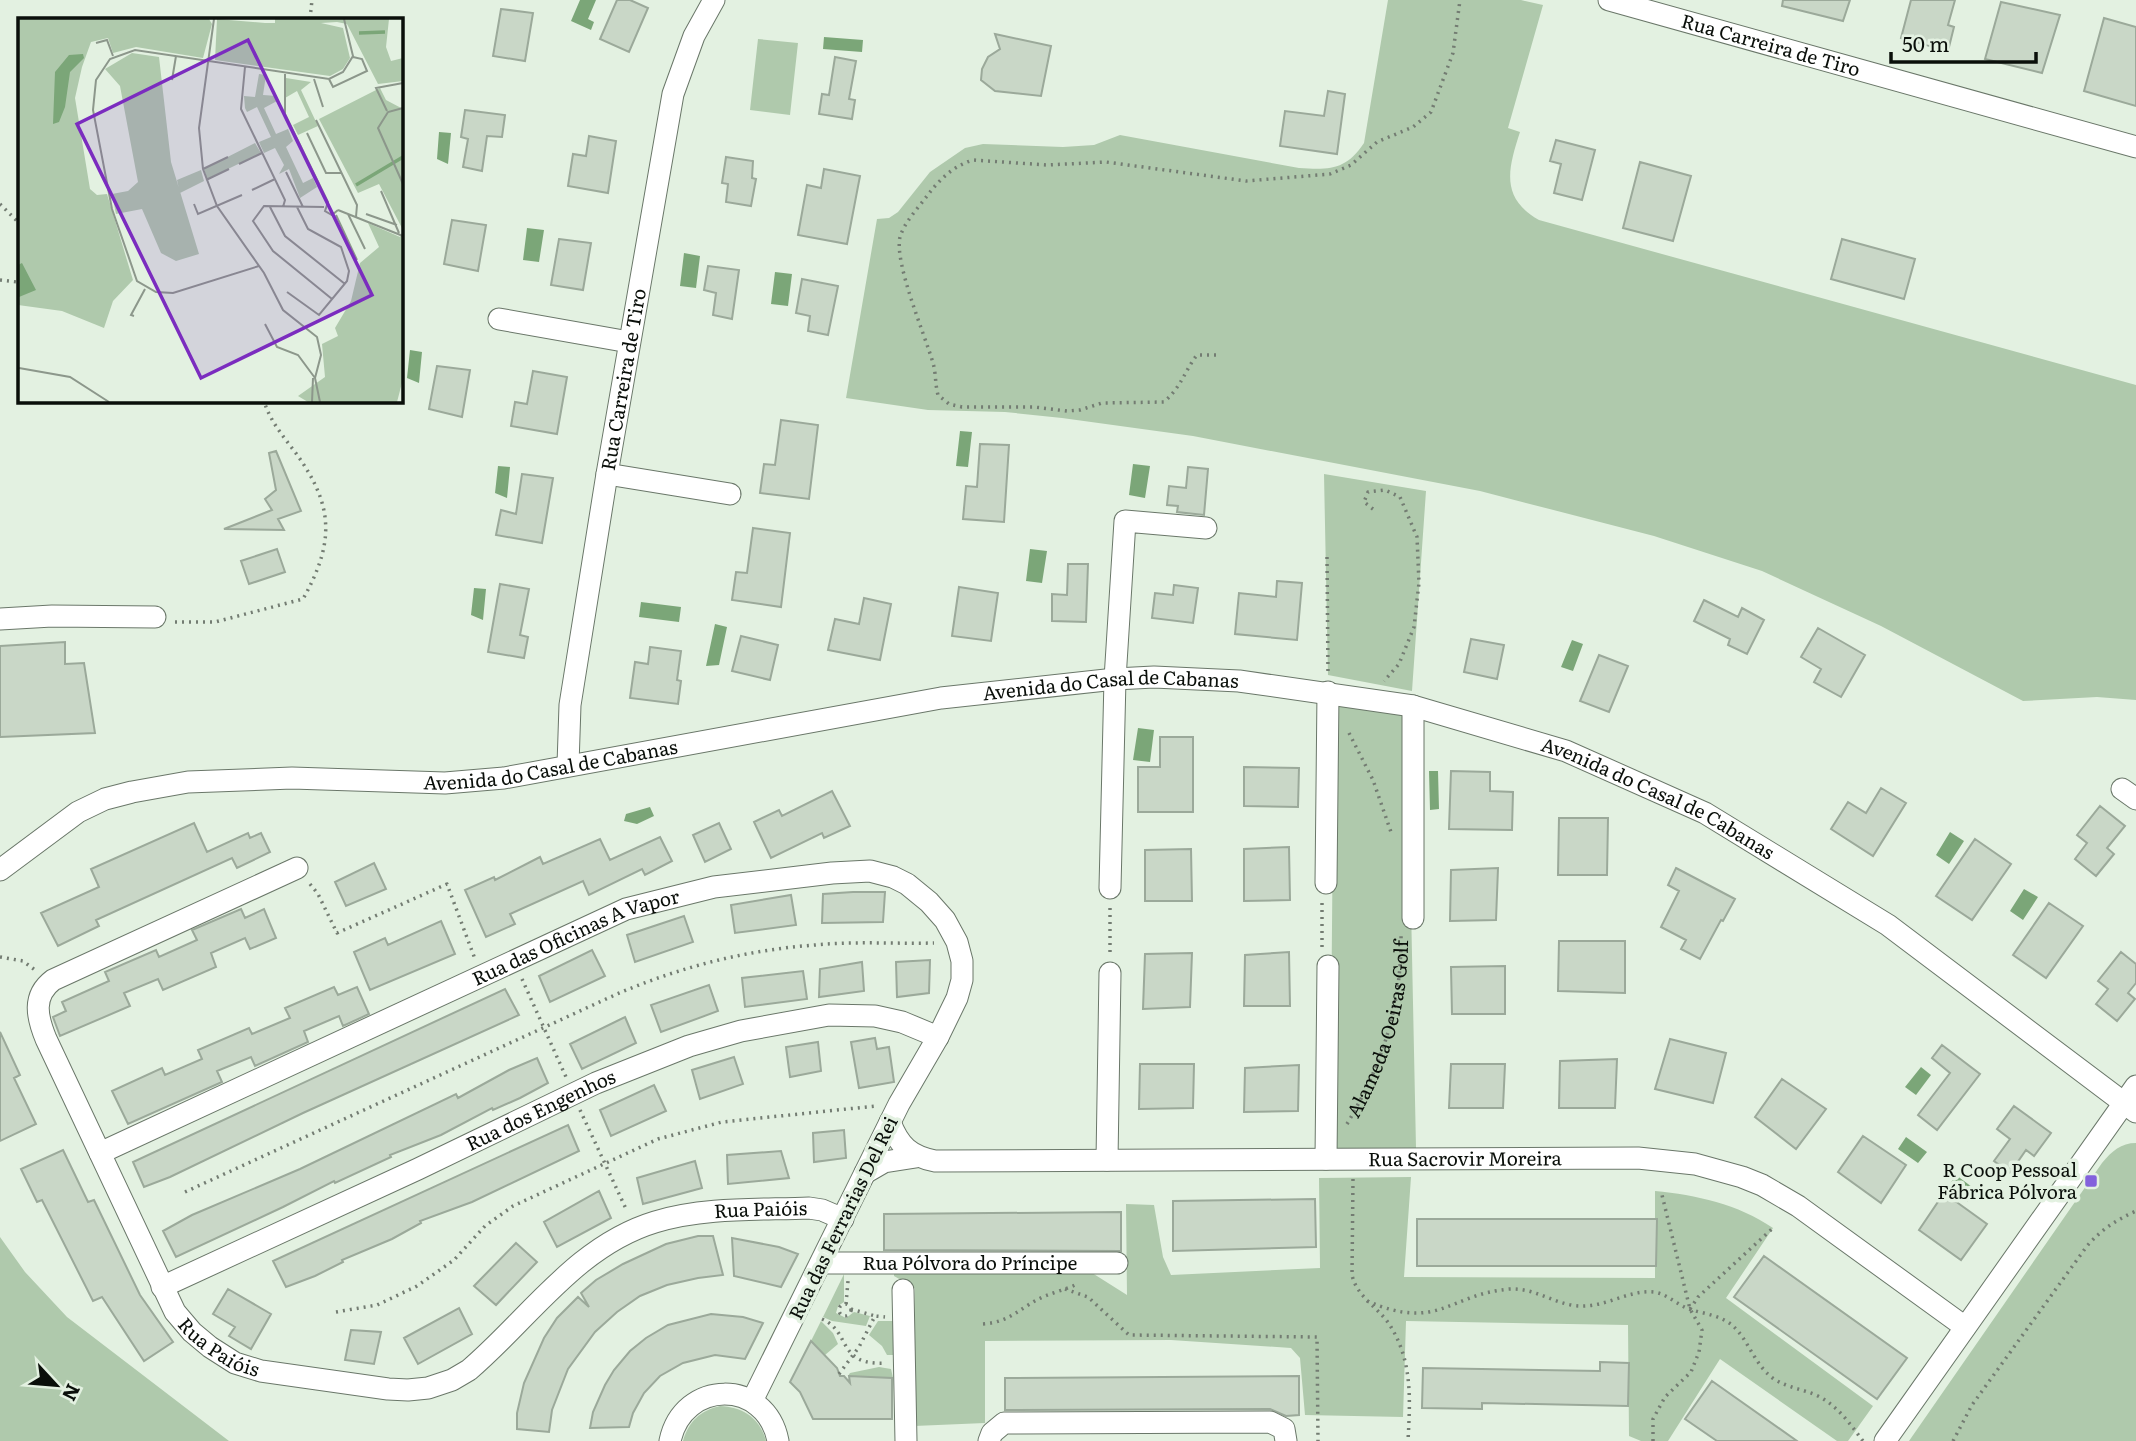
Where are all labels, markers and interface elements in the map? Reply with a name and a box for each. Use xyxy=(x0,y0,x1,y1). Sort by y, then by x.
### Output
street label: Rua Carreira de Tiro xyxy=(1678,6,1864,82)
inset map xyxy=(18,18,402,402)
scale bar xyxy=(1891,21,2036,65)
text: 50 m xyxy=(1902,27,1949,58)
street label: Rua Carreira de Tiro xyxy=(593,286,652,473)
street label: Avenida do Casal de Cabanas xyxy=(981,662,1240,706)
street label: Avenida do Casal de Cabanas xyxy=(1538,729,1781,866)
street label: Avenida do Casal de Cabanas xyxy=(423,731,680,796)
street label: Rua das Oficinas A Vapor xyxy=(467,881,682,992)
street label: Alameda Oeiras Golf xyxy=(1339,938,1414,1122)
street label: Rua dos Engenhos xyxy=(461,1062,620,1157)
street label: Rua das Ferrarias Del Rei xyxy=(781,1111,904,1324)
street label: Rua Sacrovir Moreira xyxy=(1368,1143,1563,1172)
place label: R Coop Pessoal Fábrica Pólvora xyxy=(1937,1155,2078,1205)
marker: R Coop Pessoal Fábrica Pólvora xyxy=(2083,1173,2099,1189)
street label: Rua Paióis xyxy=(713,1193,808,1224)
street label: Rua Pólvora do Príncipe xyxy=(863,1248,1078,1276)
street label: Rua Paióis xyxy=(172,1311,264,1383)
north arrow xyxy=(21,1350,91,1420)
text: N xyxy=(56,1380,88,1406)

